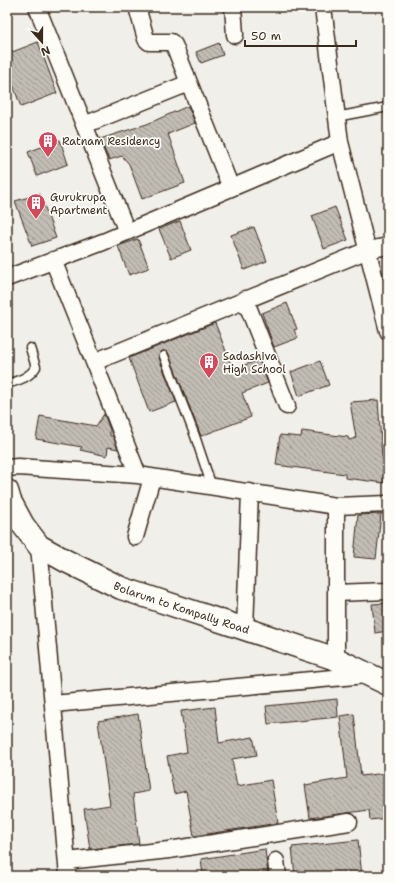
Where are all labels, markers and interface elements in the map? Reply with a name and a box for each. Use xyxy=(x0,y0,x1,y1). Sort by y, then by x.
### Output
north arrow xyxy=(22,22,62,62)
scale bar xyxy=(245,22,356,48)
text: 50 m xyxy=(251,28,281,44)
text: N xyxy=(38,42,52,60)
building icon: Ratnam Residency xyxy=(37,130,59,158)
place label: Ratnam Residency xyxy=(62,134,160,149)
place label: Gurukrupa Apartment xyxy=(50,190,108,218)
building icon: Gurukrupa Apartment xyxy=(25,192,47,220)
place label: Sadashiva High School xyxy=(223,349,287,377)
building icon: Sadashiva High School xyxy=(198,351,220,379)
street label: Bolarum to Kompally Road xyxy=(111,578,251,638)

